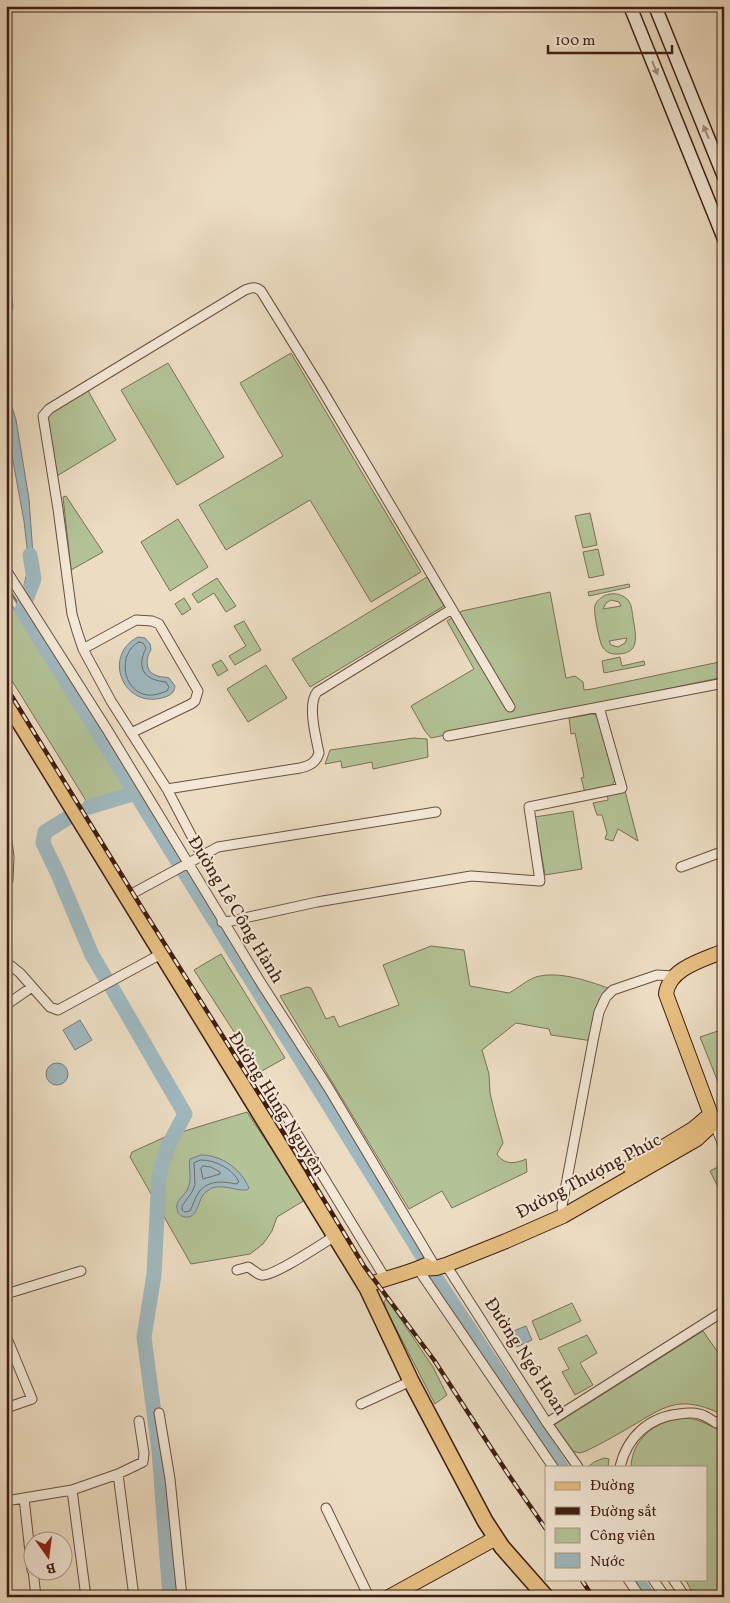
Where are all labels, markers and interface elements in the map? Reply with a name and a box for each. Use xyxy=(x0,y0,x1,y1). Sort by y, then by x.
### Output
scale bar xyxy=(548,22,671,54)
text: 100 m xyxy=(555,31,595,52)
one-way arrow xyxy=(651,61,659,75)
one-way arrow xyxy=(701,125,709,139)
street label: Đường Lê Công Hành xyxy=(181,831,289,989)
street label: Đường Hùng Nguyên xyxy=(222,1027,331,1181)
street label: Đường Thượng Phúc xyxy=(512,1128,666,1226)
street label: Đường Ngô Hoan xyxy=(478,1293,573,1421)
legend xyxy=(545,1466,708,1580)
text: Đường xyxy=(590,1476,635,1497)
text: Đường sắt xyxy=(590,1502,657,1523)
text: Công viên xyxy=(590,1526,655,1547)
north arrow xyxy=(22,1530,72,1580)
text: Nước xyxy=(590,1552,625,1573)
text: B xyxy=(44,1557,58,1578)

